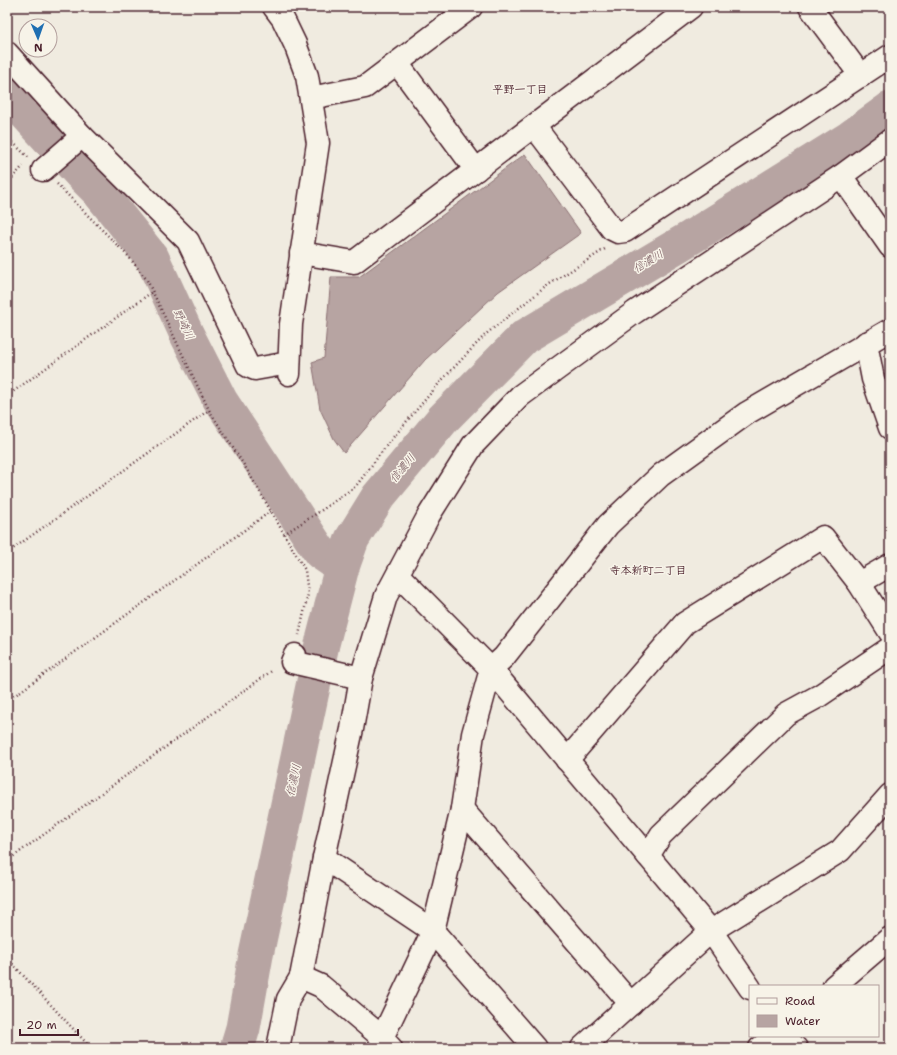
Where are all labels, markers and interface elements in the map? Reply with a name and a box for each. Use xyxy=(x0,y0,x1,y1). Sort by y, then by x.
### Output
north arrow xyxy=(18,18,58,58)
text: N xyxy=(33,40,43,55)
district label: 平野一丁目 xyxy=(493,82,548,97)
water label: 信濃川 xyxy=(630,247,666,276)
water label: 野崎川 xyxy=(170,306,198,342)
water label: 信濃川 xyxy=(386,451,419,486)
district label: 寺本新町二丁目 xyxy=(610,563,687,578)
water label: 信濃川 xyxy=(283,762,304,798)
legend xyxy=(749,985,879,1037)
text: Road xyxy=(785,993,816,1009)
scale bar xyxy=(20,1011,78,1037)
text: Water xyxy=(785,1013,821,1029)
text: 20 m xyxy=(26,1017,57,1033)

